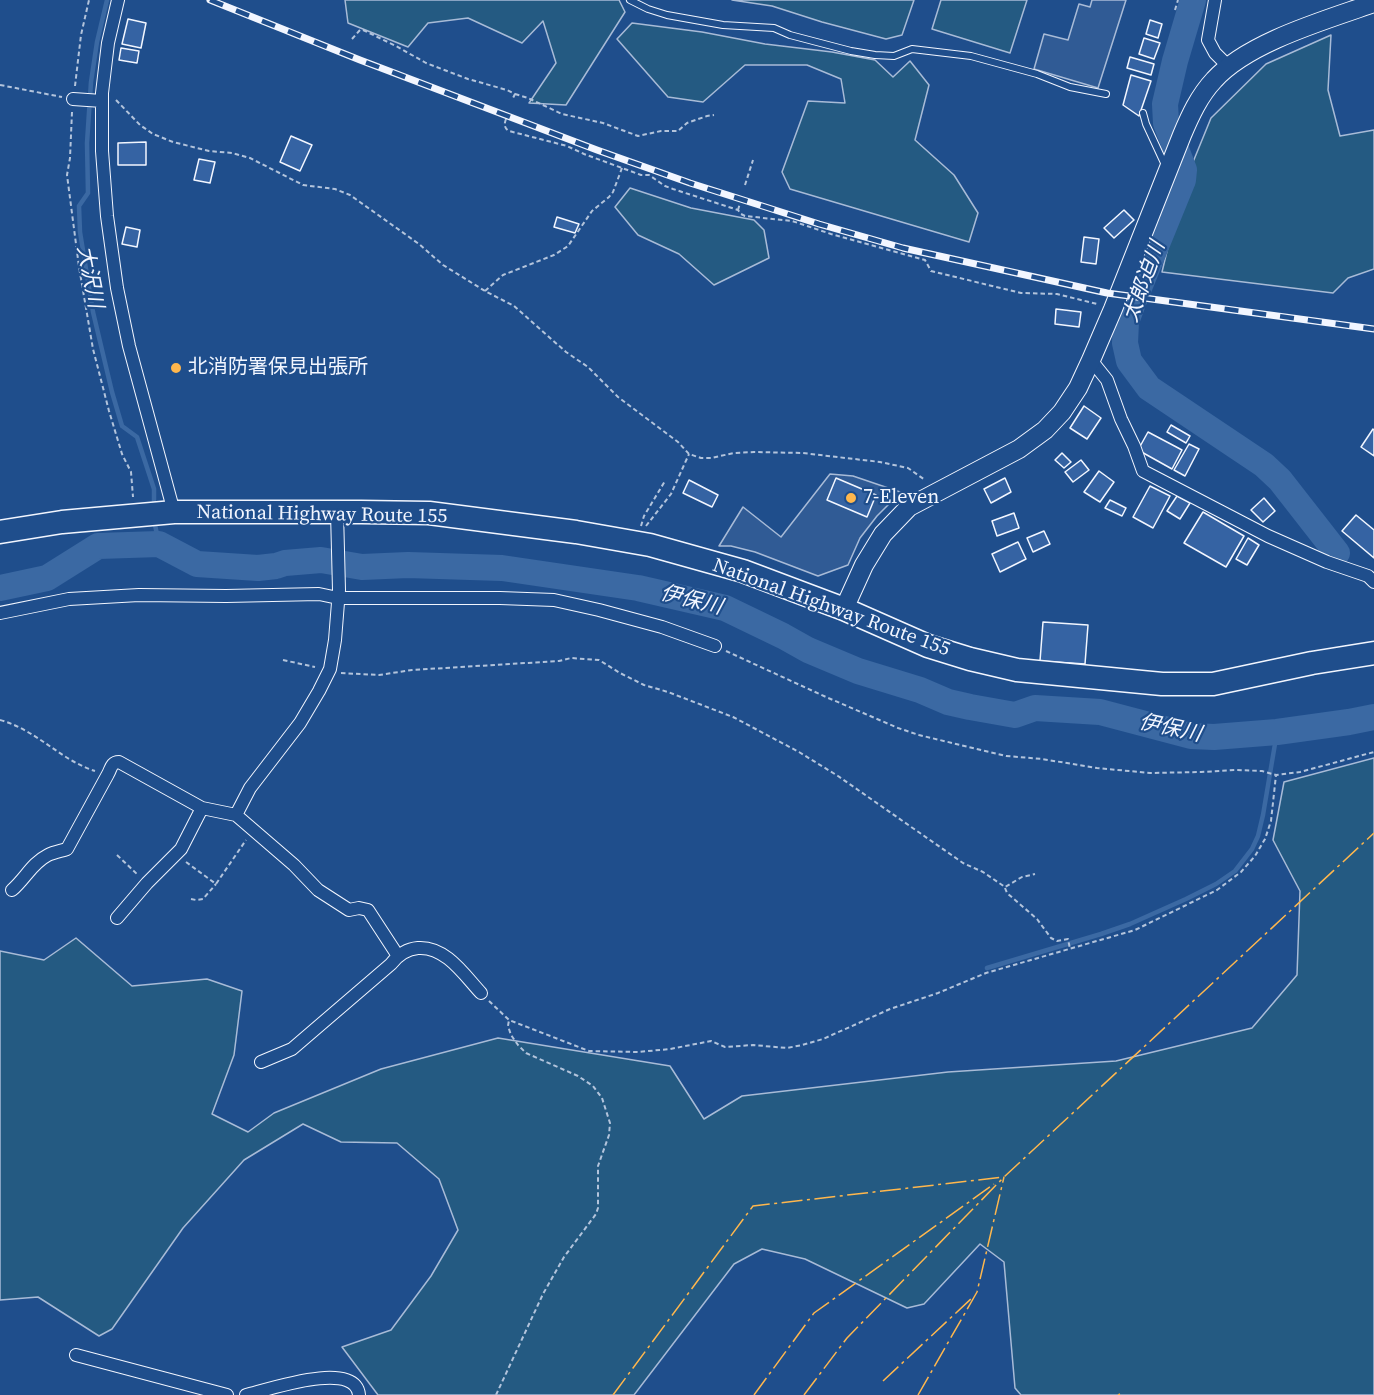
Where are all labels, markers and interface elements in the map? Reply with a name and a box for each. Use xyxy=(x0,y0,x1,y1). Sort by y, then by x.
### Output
water label: 太郎迫川 xyxy=(1119,238,1171,326)
water label: 大沢川 xyxy=(71,244,107,310)
place label: 北消防署保見出張所 xyxy=(188,356,368,380)
marker: 北消防署保見出張所 xyxy=(169,361,183,375)
place label: 7-Eleven xyxy=(863,486,939,510)
marker: 7-Eleven xyxy=(844,491,858,505)
street label: National Highway Route 155 xyxy=(196,501,448,529)
street label: National Highway Route 155 xyxy=(709,554,953,662)
water label: 伊保川 xyxy=(657,581,725,621)
water label: 伊保川 xyxy=(1137,710,1203,748)

